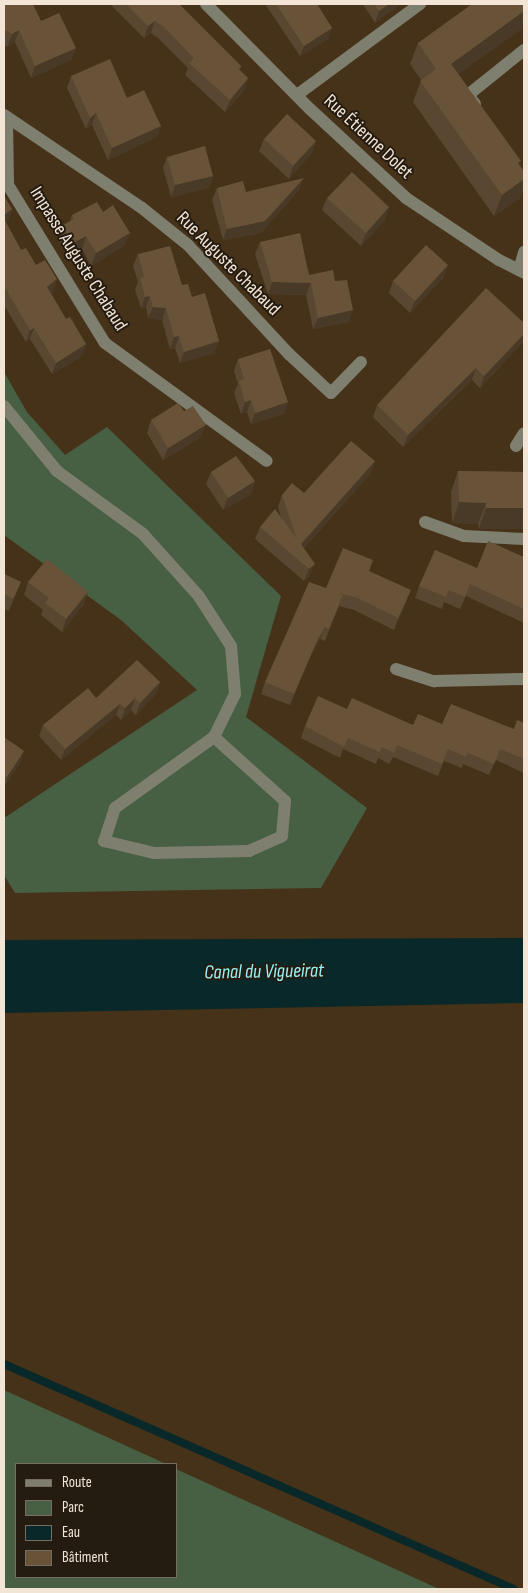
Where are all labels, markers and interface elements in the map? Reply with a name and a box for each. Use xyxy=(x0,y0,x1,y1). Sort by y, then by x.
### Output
street label: Rue Étienne Dolet xyxy=(319,90,417,184)
street label: Impasse Auguste Chabaud xyxy=(24,183,132,335)
street label: Rue Auguste Chabaud xyxy=(171,207,285,321)
water label: Canal du Vigueirat xyxy=(204,959,324,985)
legend xyxy=(15,1463,178,1578)
text: Route xyxy=(62,1473,92,1492)
text: Parc xyxy=(62,1498,84,1517)
text: Eau xyxy=(62,1523,80,1542)
text: Bâtiment xyxy=(62,1548,109,1567)

